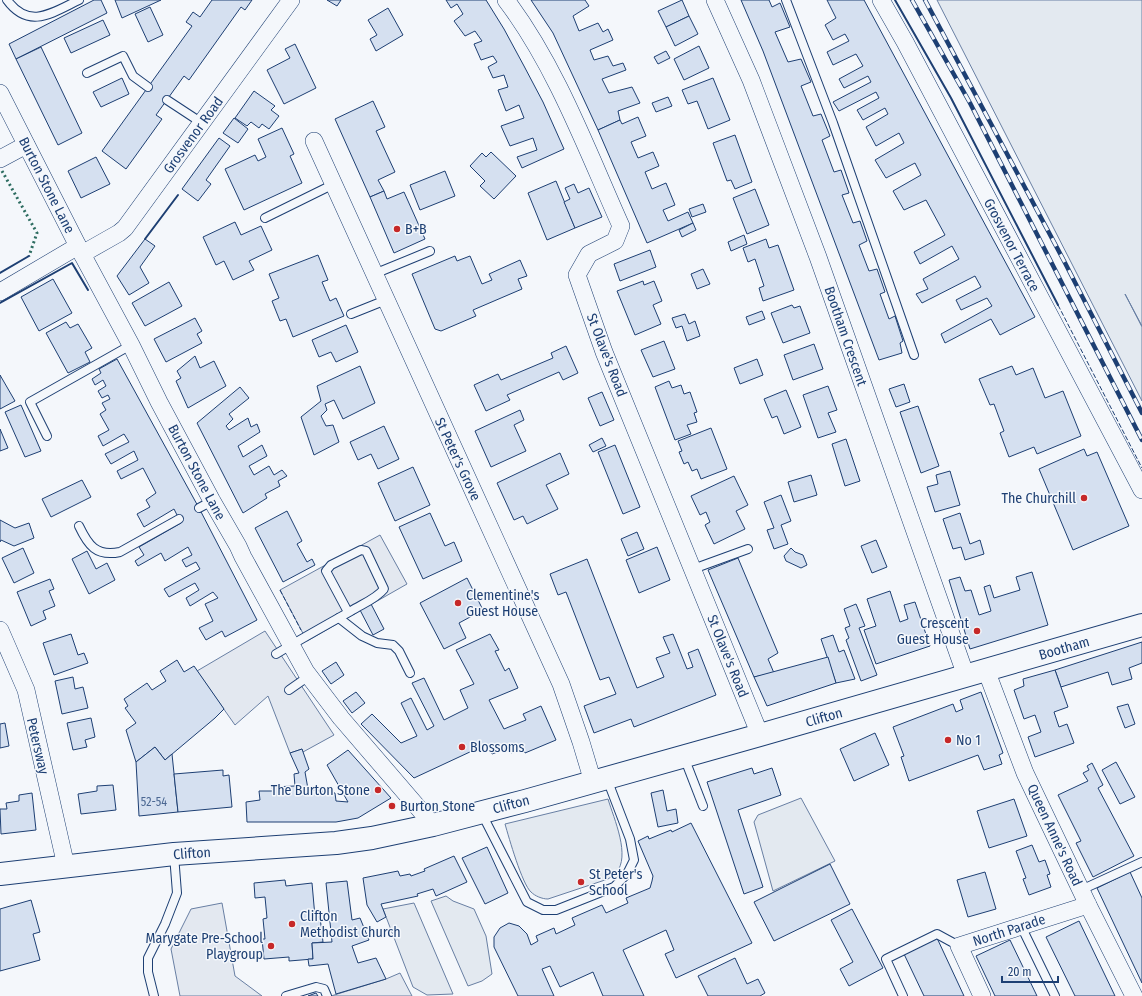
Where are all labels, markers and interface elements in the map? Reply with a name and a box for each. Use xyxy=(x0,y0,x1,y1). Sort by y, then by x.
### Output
street label: Grosvenor Road xyxy=(160,94,227,177)
street label: Burton Stone Lane xyxy=(15,134,78,236)
street label: Grosvenor Terrace xyxy=(980,196,1043,295)
place label: B+B xyxy=(405,221,427,238)
marker: B+B xyxy=(392,224,402,234)
street label: Bootham Crescent xyxy=(821,284,871,389)
street label: St Olave's Road xyxy=(583,311,630,399)
street label: St Peter's Grove xyxy=(431,415,484,504)
street label: Burton Stone Lane xyxy=(164,422,229,523)
place label: The Churchill xyxy=(1001,490,1076,507)
marker: The Churchill xyxy=(1079,493,1089,503)
place label: Clementine's Guest House xyxy=(466,587,540,620)
marker: Clementine's Guest House xyxy=(453,598,463,608)
street label: St Olave's Road xyxy=(703,612,752,700)
place label: Crescent Guest House xyxy=(897,615,969,648)
marker: Crescent Guest House xyxy=(972,626,982,636)
street label: Bootham xyxy=(1037,633,1091,664)
street label: Clifton xyxy=(804,704,845,731)
street label: Petersway xyxy=(23,716,52,777)
place label: No 1 xyxy=(956,732,981,749)
marker: No 1 xyxy=(943,735,953,745)
place label: Blossoms xyxy=(470,739,525,756)
marker: Blossoms xyxy=(457,742,467,752)
place label: The Burton Stone xyxy=(271,782,370,799)
street label: Queen Anne's Road xyxy=(1023,782,1086,889)
marker: The Burton Stone xyxy=(373,785,383,795)
street label: Clifton xyxy=(491,791,531,818)
house number: 52-54 xyxy=(141,795,167,809)
place label: Burton Stone xyxy=(400,798,475,815)
marker: Burton Stone xyxy=(387,801,397,811)
street label: Clifton xyxy=(173,844,211,863)
place label: St Peter's School xyxy=(589,866,643,899)
marker: St Peter's School xyxy=(576,877,586,887)
place label: Clifton Methodist Church xyxy=(300,908,401,941)
street label: North Parade xyxy=(971,911,1048,950)
marker: Clifton Methodist Church xyxy=(287,919,297,929)
place label: Marygate Pre-School Playgroup xyxy=(146,930,263,963)
marker: Marygate Pre-School Playgroup xyxy=(266,941,276,951)
scale bar xyxy=(1002,958,1058,984)
text: 20 m xyxy=(1008,965,1032,979)

